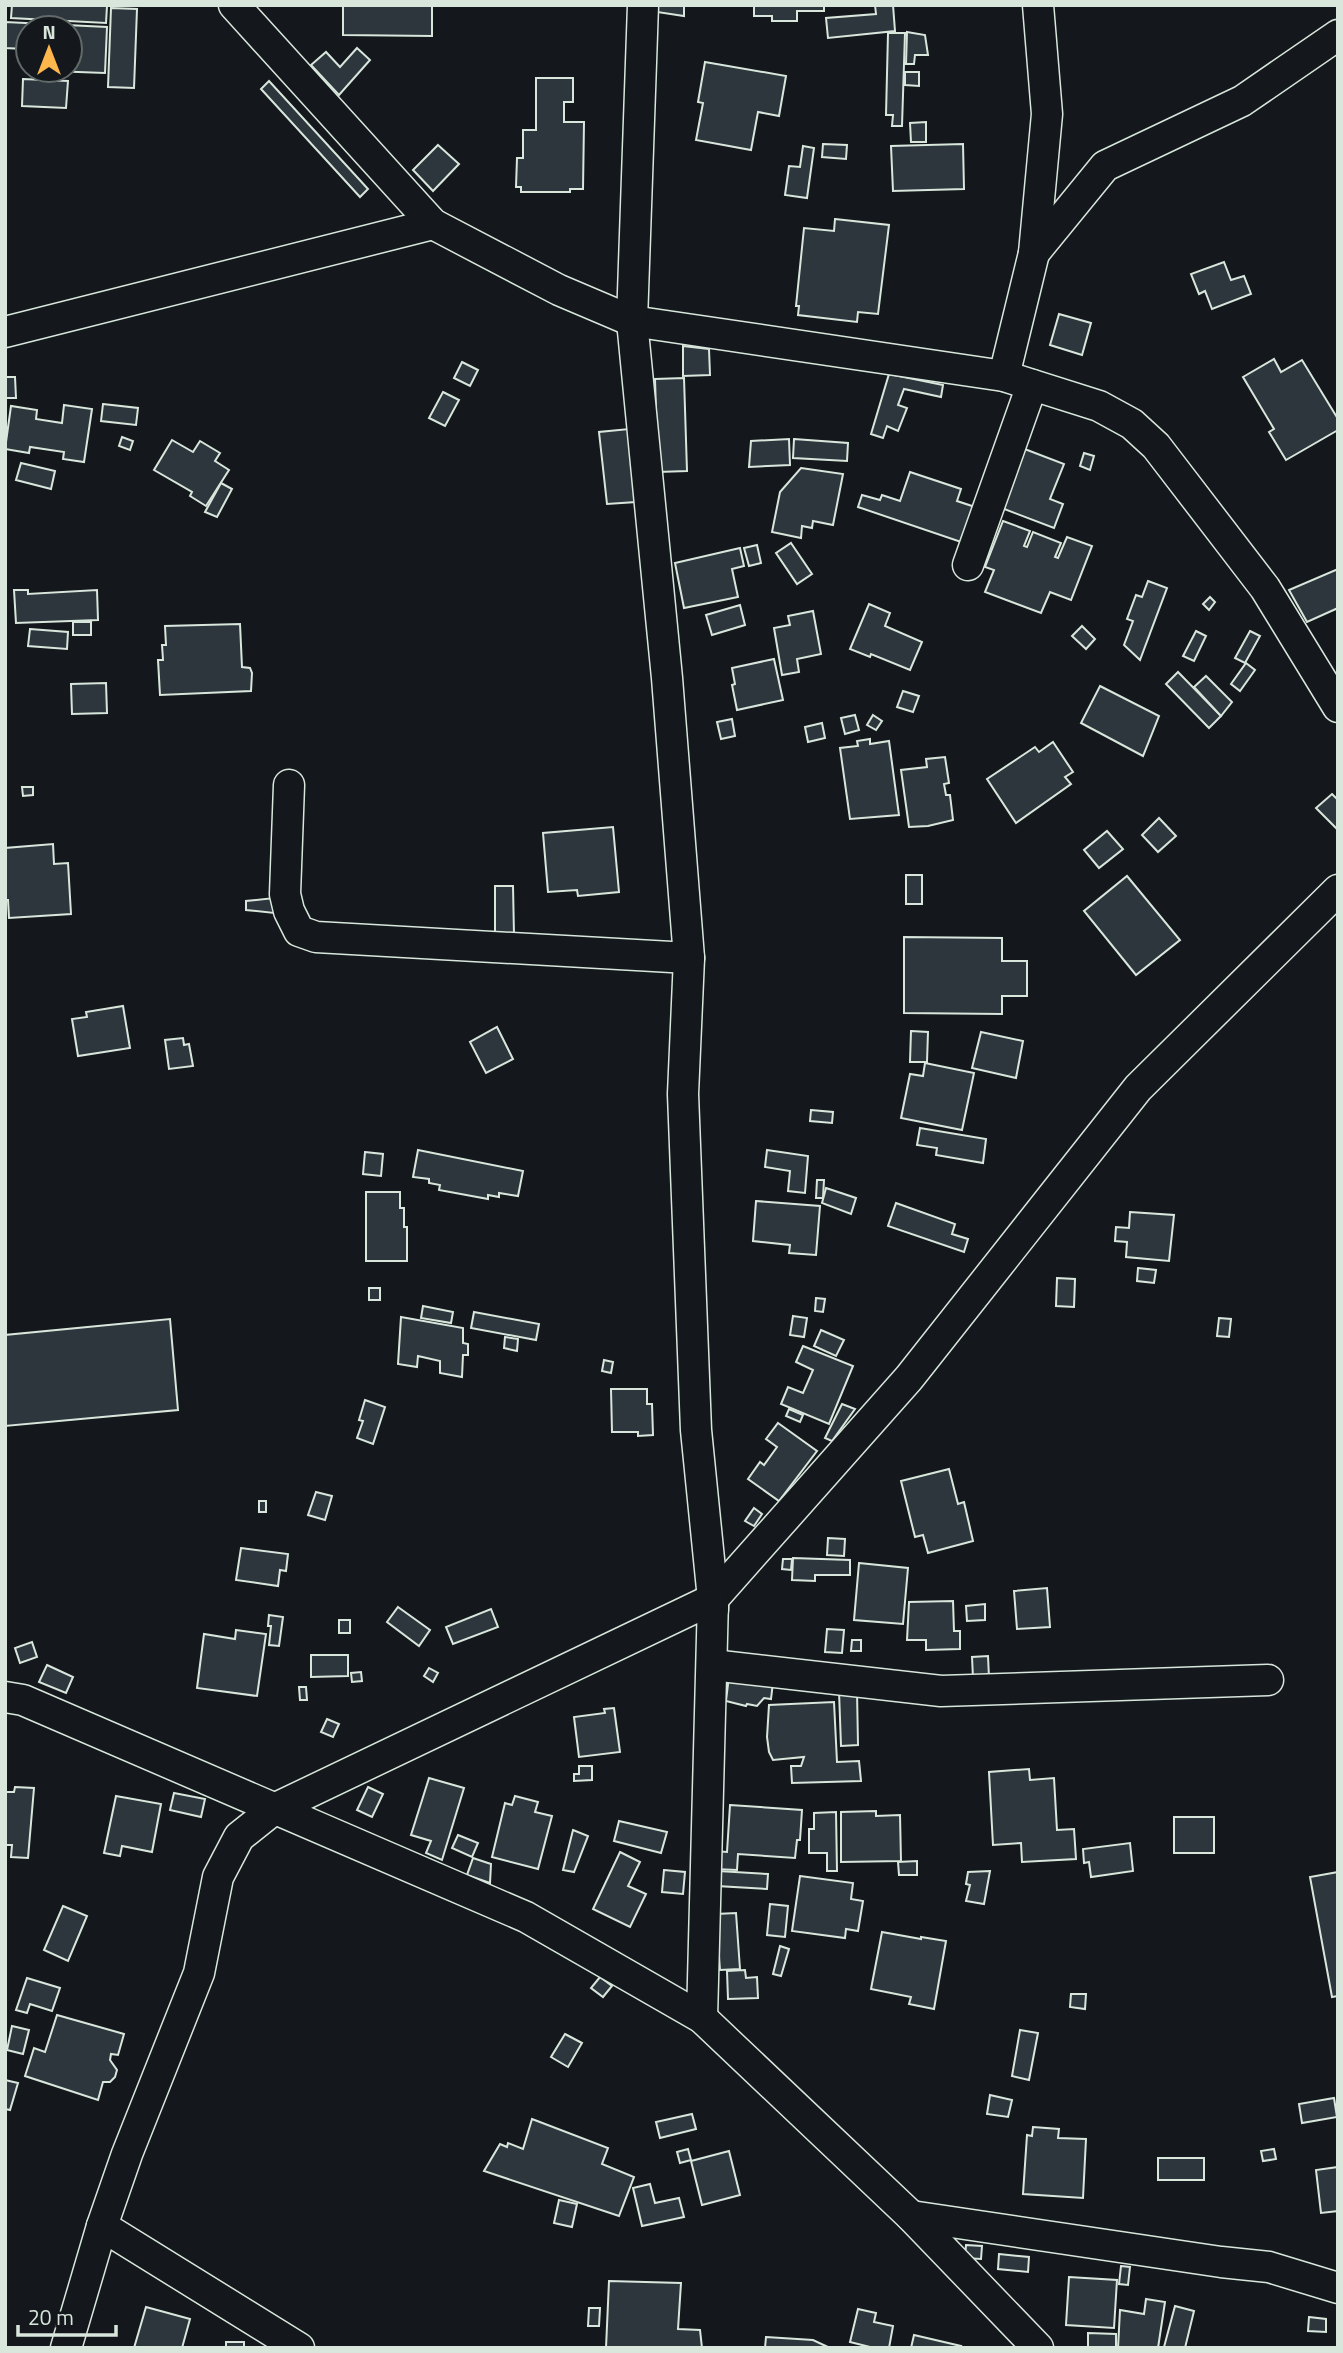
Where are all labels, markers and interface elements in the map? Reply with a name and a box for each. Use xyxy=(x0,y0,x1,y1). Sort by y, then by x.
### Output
north arrow xyxy=(14,14,84,84)
text: N xyxy=(42,17,56,46)
scale bar xyxy=(18,2294,116,2338)
text: 20 m xyxy=(28,2301,74,2333)

